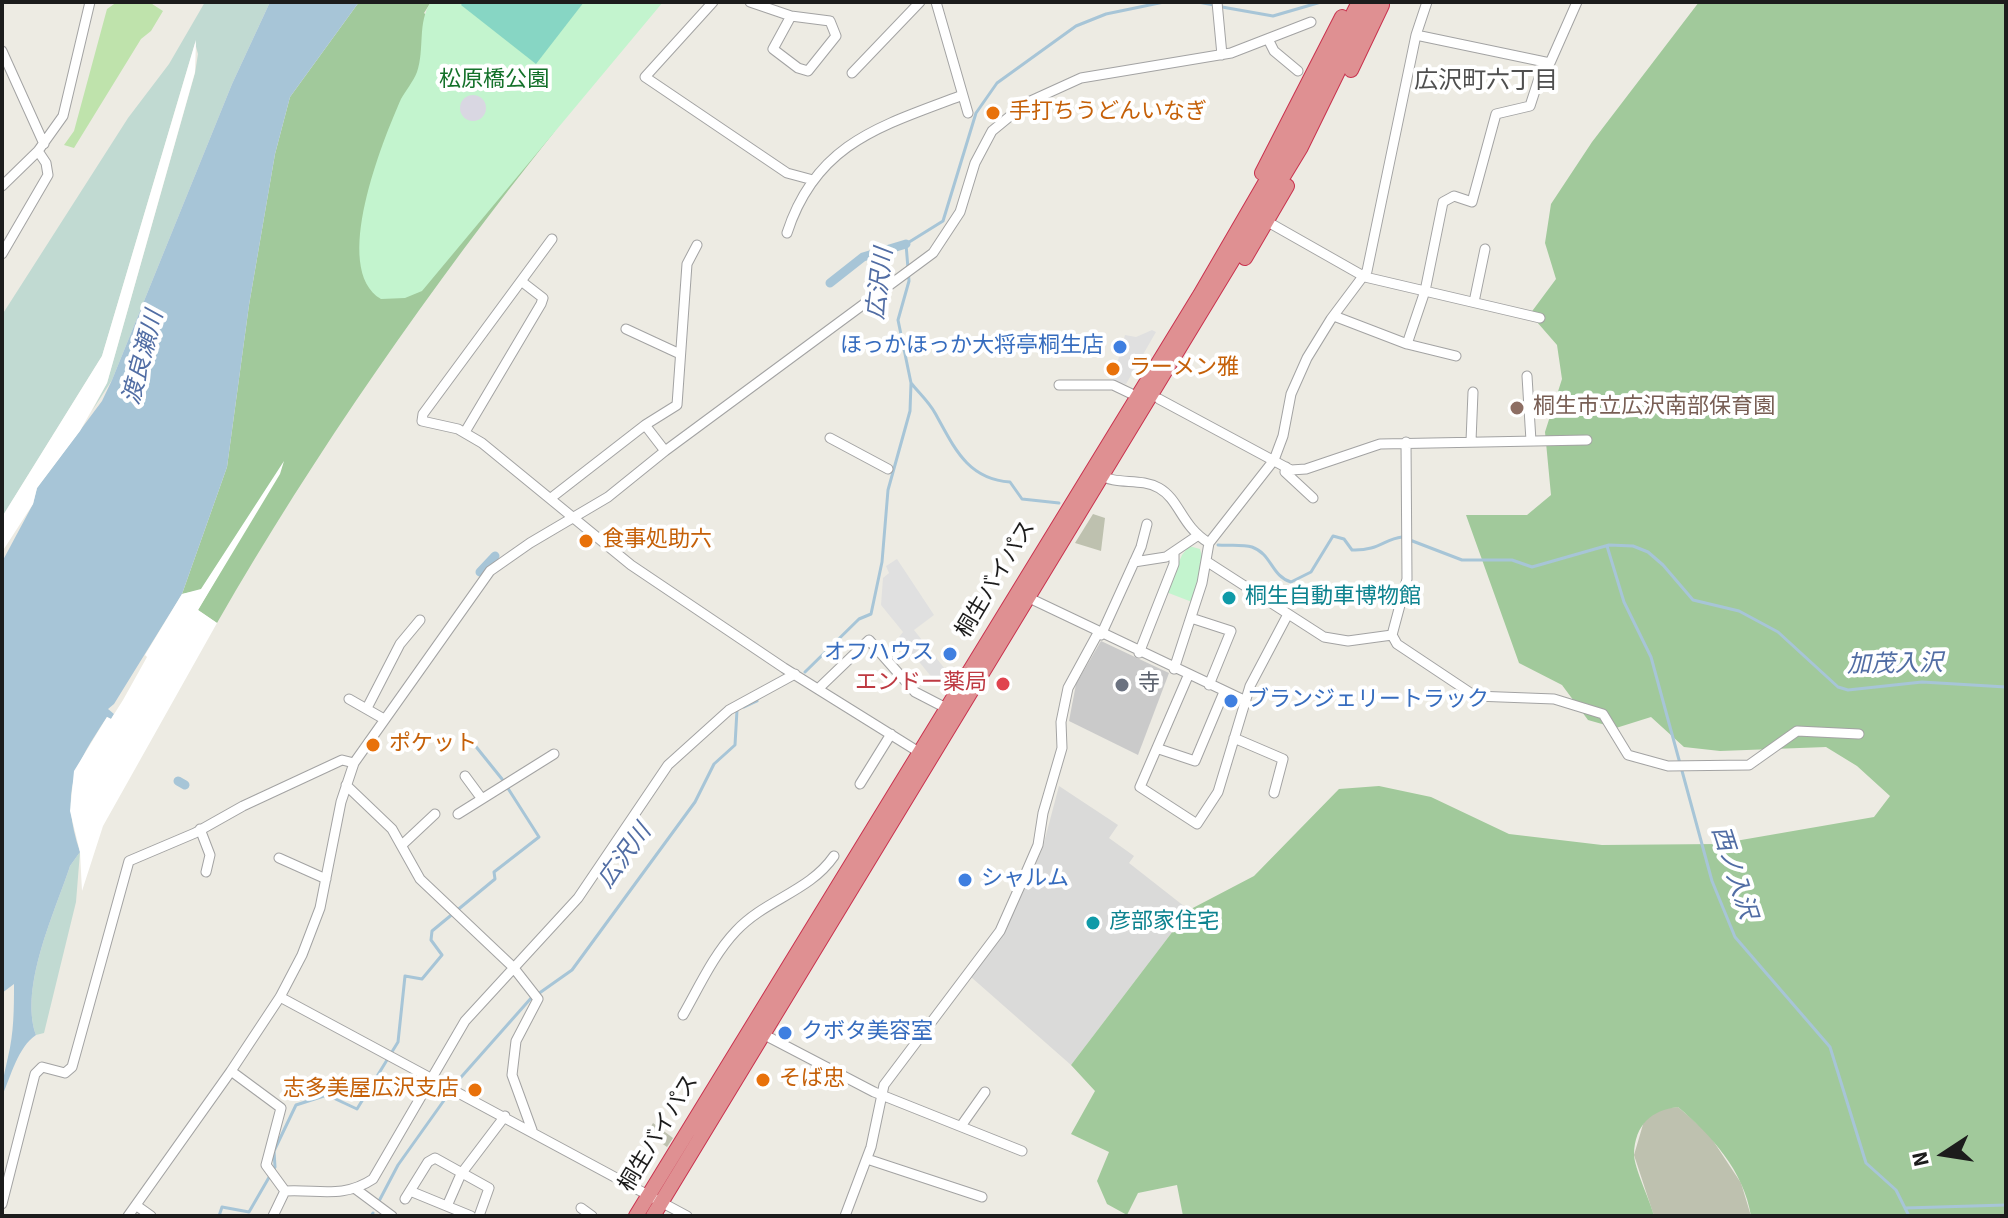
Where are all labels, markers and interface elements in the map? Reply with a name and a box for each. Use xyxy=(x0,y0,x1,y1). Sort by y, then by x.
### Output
park label: 松原橋公園 xyxy=(439,68,549,94)
district label: 広沢町六丁目 xyxy=(1414,69,1558,97)
place label: 手打ちうどんいなぎ xyxy=(1009,100,1207,126)
marker: 手打ちうどんいなぎ xyxy=(984,104,1002,122)
water label: 広沢川 xyxy=(863,247,901,321)
water label: 渡良瀬川 xyxy=(119,308,171,408)
place label: ほっかほっか大将亭桐生店 xyxy=(840,334,1104,360)
marker: ほっかほっか大将亭桐生店 xyxy=(1111,338,1129,356)
place label: ラーメン雅 xyxy=(1129,356,1239,382)
marker: ラーメン雅 xyxy=(1104,360,1122,378)
place label: 桐生市立広沢南部保育園 xyxy=(1533,395,1775,421)
marker: 桐生市立広沢南部保育園 xyxy=(1508,399,1526,417)
street label: 桐生バイパス xyxy=(952,517,1042,643)
place label: 食事処助六 xyxy=(602,528,712,554)
marker: 食事処助六 xyxy=(577,532,595,550)
place label: 桐生自動車博物館 xyxy=(1245,585,1421,611)
marker: 桐生自動車博物館 xyxy=(1220,589,1238,607)
place label: オフハウス xyxy=(824,641,934,667)
marker: オフハウス xyxy=(941,645,959,663)
water label: 加茂入沢 xyxy=(1847,651,1943,681)
place label: エンドー薬局 xyxy=(855,671,987,697)
place label: 寺 xyxy=(1138,672,1160,698)
marker: エンドー薬局 xyxy=(994,675,1012,693)
marker: 寺 xyxy=(1113,676,1131,694)
place label: ブランジェリートラック xyxy=(1247,688,1489,714)
marker: ブランジェリートラック xyxy=(1222,692,1240,710)
place label: ポケット xyxy=(389,732,477,758)
marker: ポケット xyxy=(364,736,382,754)
water label: 広沢川 xyxy=(593,819,659,895)
water label: 西ノ入沢 xyxy=(1703,823,1761,923)
place label: シャルム xyxy=(981,867,1069,893)
marker: シャルム xyxy=(956,871,974,889)
place label: 彦部家住宅 xyxy=(1109,910,1219,936)
marker: 彦部家住宅 xyxy=(1084,914,1102,932)
place label: クボタ美容室 xyxy=(801,1020,933,1046)
marker: クボタ美容室 xyxy=(776,1024,794,1042)
place label: そば忠 xyxy=(779,1067,845,1093)
street label: 桐生バイパス xyxy=(615,1071,705,1197)
marker: そば忠 xyxy=(754,1071,772,1089)
place label: 志多美屋広沢支店 xyxy=(283,1077,459,1103)
marker: 志多美屋広沢支店 xyxy=(466,1081,484,1099)
north arrow xyxy=(1904,1114,1984,1194)
text: N xyxy=(1903,1149,1938,1169)

